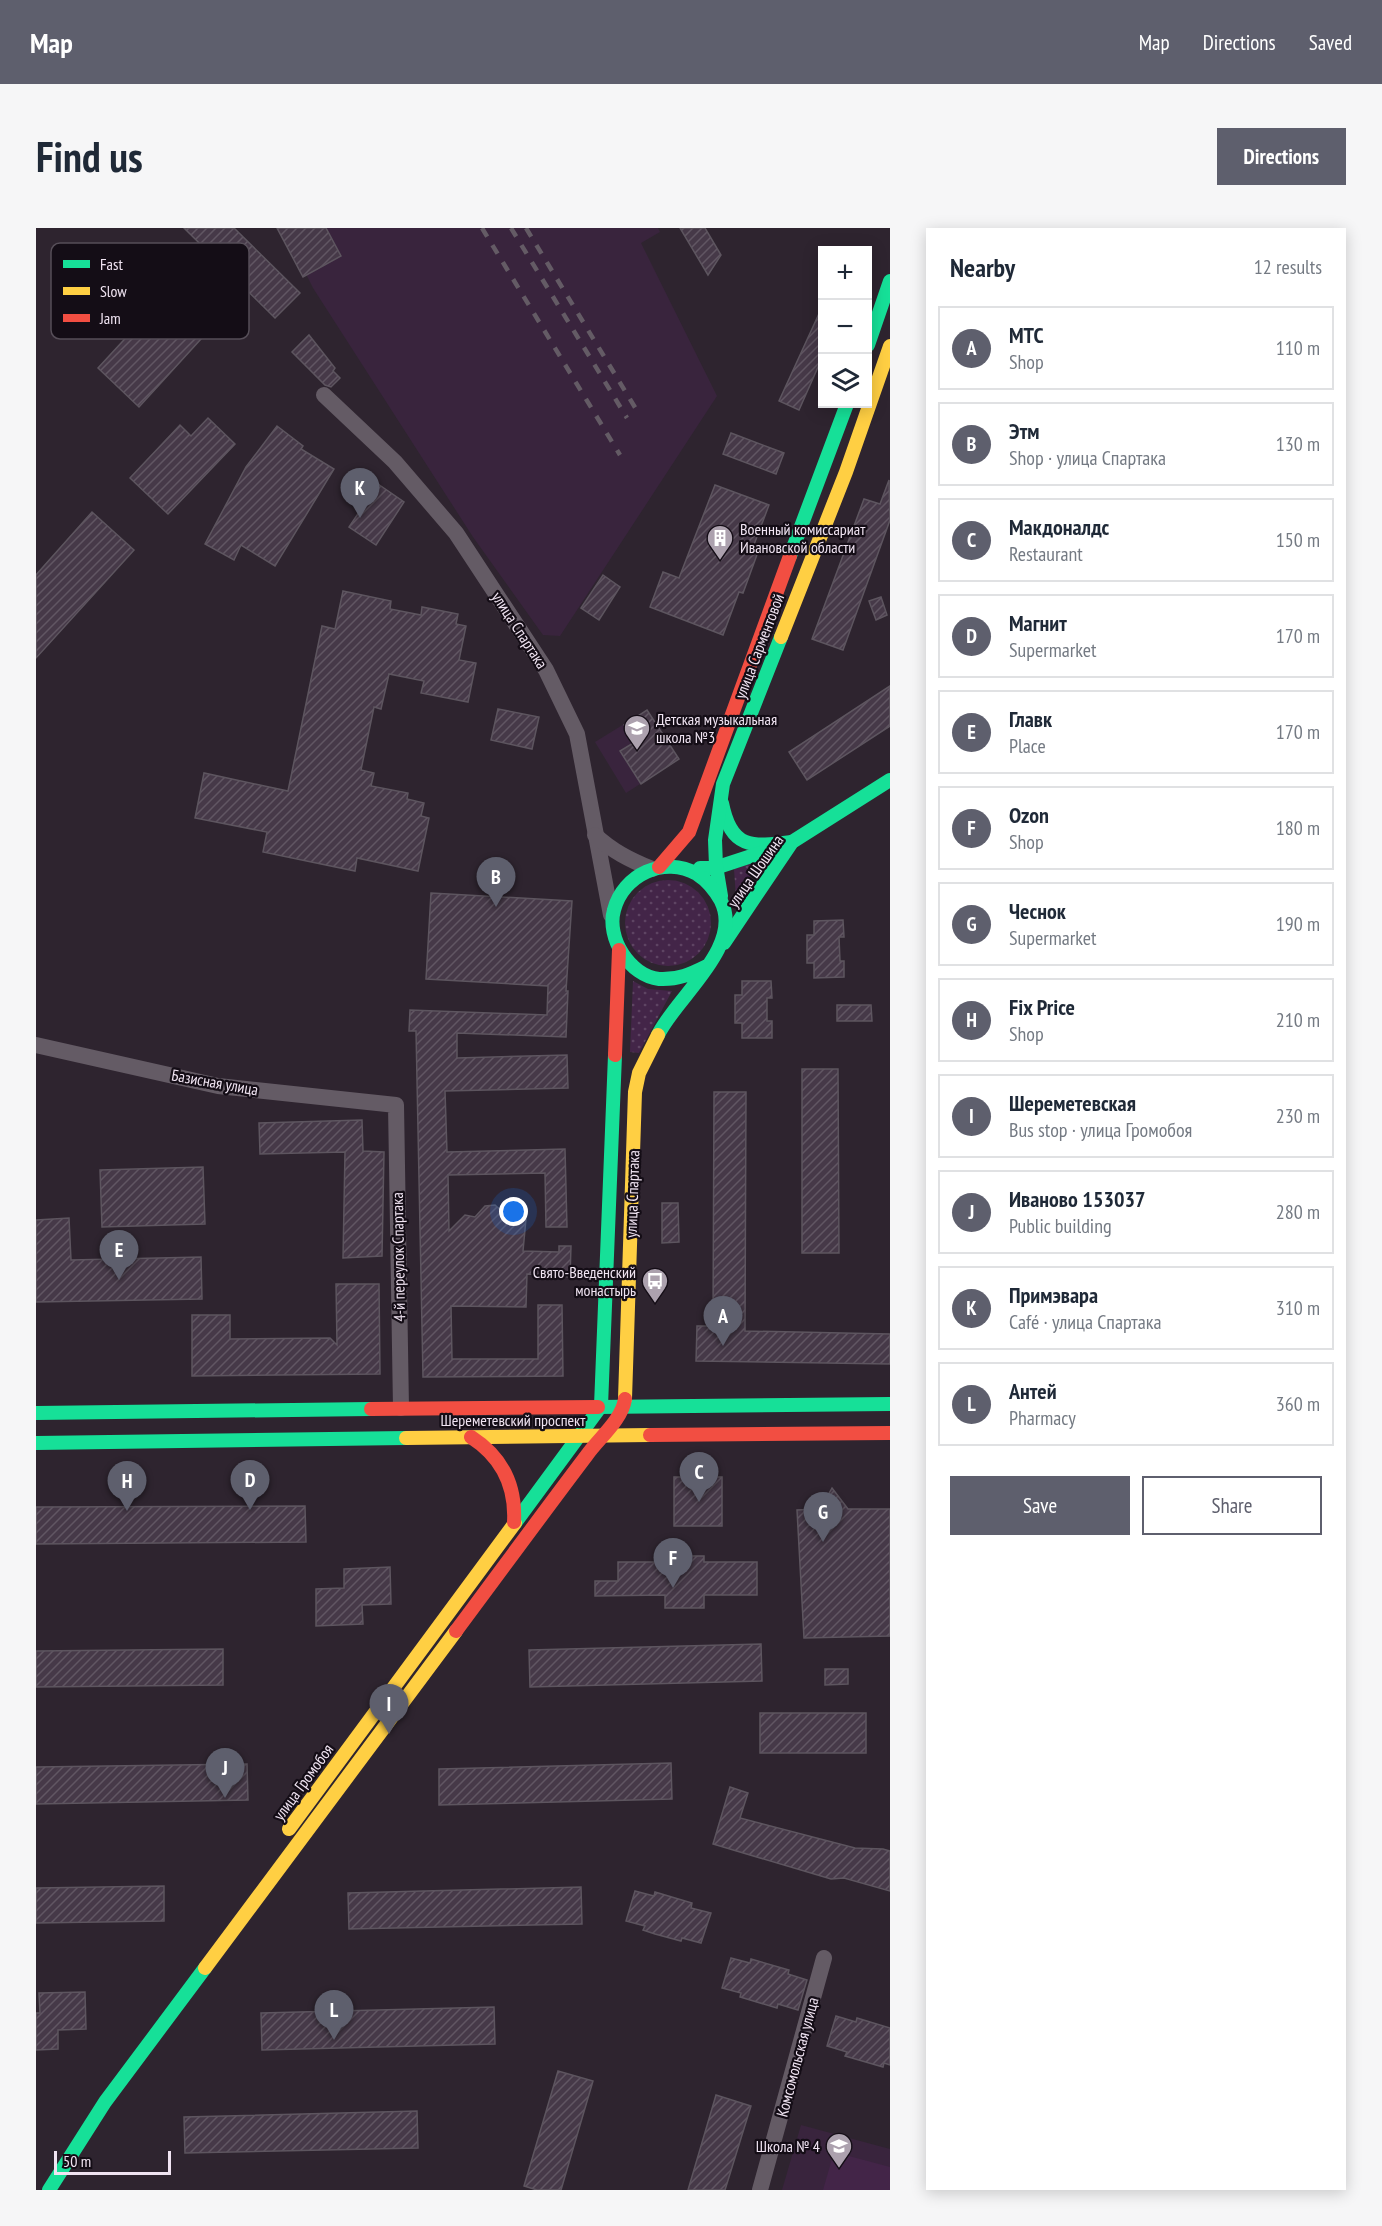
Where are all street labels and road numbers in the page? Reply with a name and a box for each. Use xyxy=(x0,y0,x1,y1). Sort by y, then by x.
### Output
street label: улица Спартака xyxy=(488,588,552,672)
street label: улица Сарментовой xyxy=(730,591,788,701)
street label: улица Шошина xyxy=(723,831,787,911)
street label: Базисная улица xyxy=(170,1065,260,1099)
street label: улица Спартака xyxy=(620,1150,644,1238)
street label: 4-й переулок Спартака xyxy=(387,1192,409,1322)
street label: Шереметевский проспект xyxy=(441,1410,586,1430)
street label: улица Громобоя xyxy=(269,1740,337,1824)
street label: Комсомольская улица xyxy=(771,1995,823,2119)

